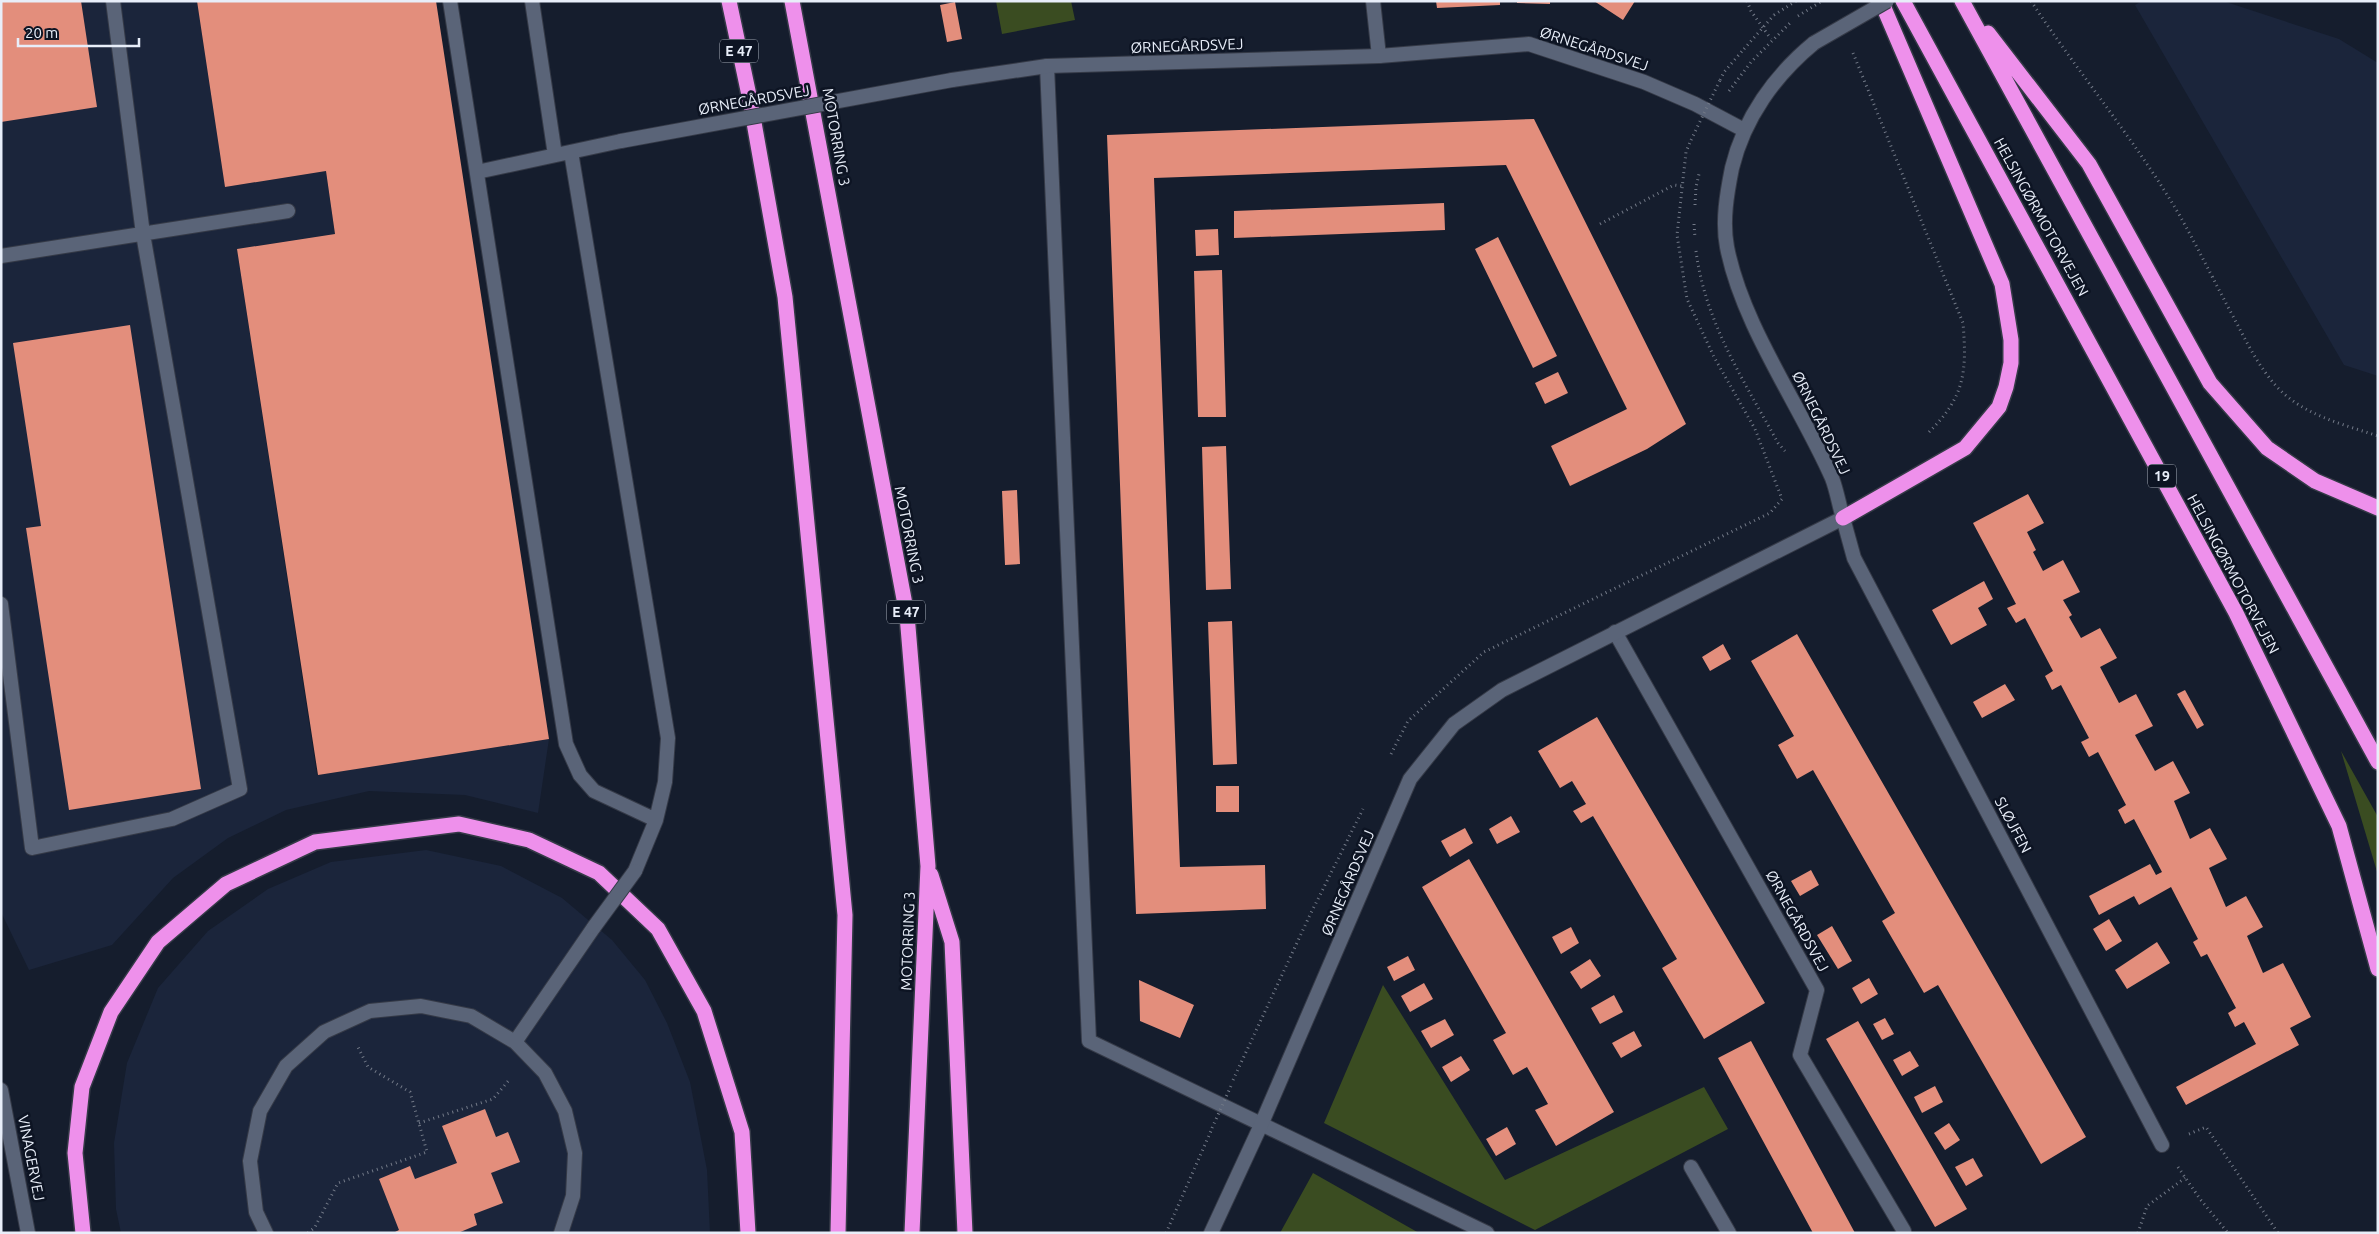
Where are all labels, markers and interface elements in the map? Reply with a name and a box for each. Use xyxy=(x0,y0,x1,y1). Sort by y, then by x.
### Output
scale bar xyxy=(18,15,139,47)
street label: ØRNEGÅRDSVEJ xyxy=(1538,23,1651,74)
text: 20 m xyxy=(25,24,58,41)
street label: ØRNEGÅRDSVEJ xyxy=(1130,35,1244,56)
road number: E 47 xyxy=(720,40,758,62)
street label: ØRNEGÅRDSVEJ xyxy=(697,81,811,118)
street label: MOTORRING 3 xyxy=(820,87,853,187)
street label: HELSINGØRMOTORVEJEN xyxy=(1991,135,2092,299)
street label: ØRNEGÅRDSVEJ xyxy=(1789,368,1854,477)
road number: 19 xyxy=(2148,464,2176,488)
street label: MOTORRING 3 xyxy=(892,485,927,585)
street label: HELSINGØRMOTORVEJEN xyxy=(2184,491,2283,656)
road number: E 47 xyxy=(887,600,925,624)
street label: SLØJFEN xyxy=(1992,794,2035,856)
street label: ØRNEGÅRDSVEJ xyxy=(1318,827,1377,938)
street label: ØRNEGÅRDSVEJ xyxy=(1763,867,1832,974)
street label: MOTORRING 3 xyxy=(897,891,918,991)
street label: VINAGERVEJ xyxy=(15,1114,48,1202)

